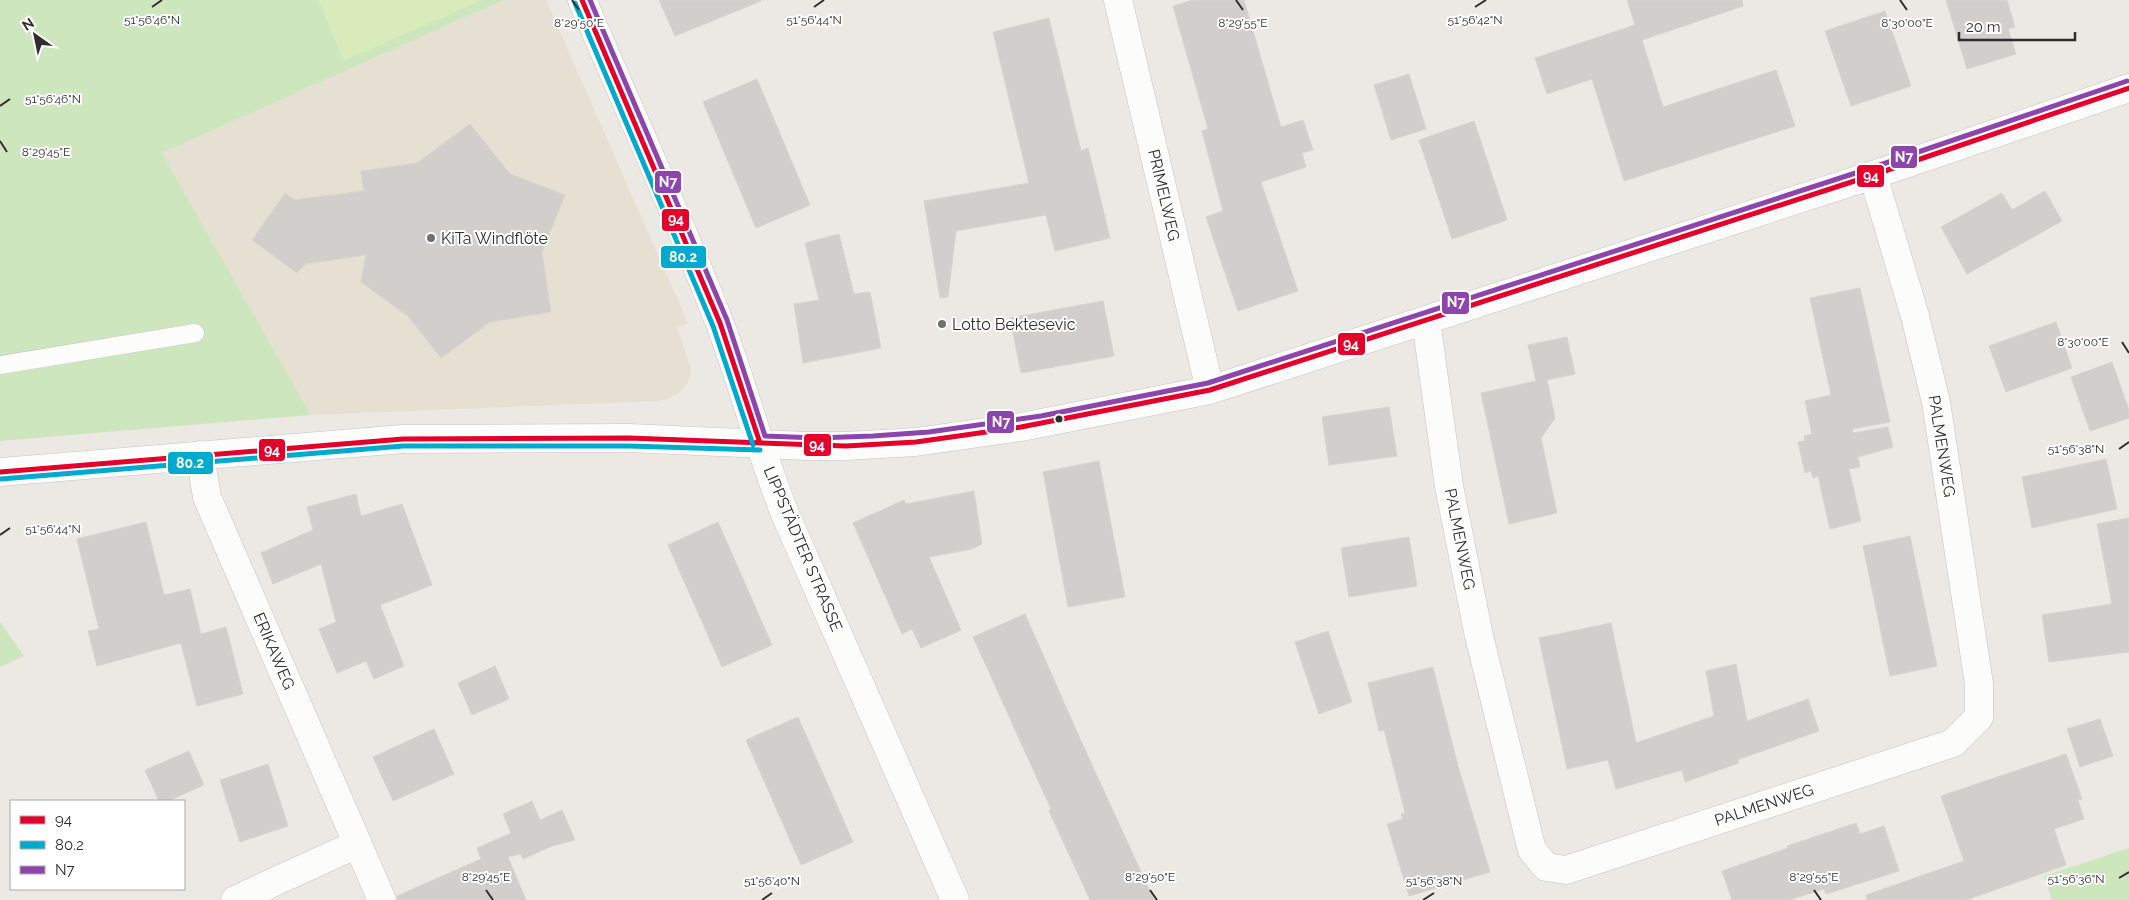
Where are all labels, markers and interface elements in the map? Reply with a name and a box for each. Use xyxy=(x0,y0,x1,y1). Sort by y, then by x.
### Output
north arrow xyxy=(10,10,60,60)
scale bar xyxy=(1959,10,2075,42)
text: 51°56'46"N xyxy=(124,13,180,27)
text: 51°56'44"N xyxy=(786,13,842,27)
text: 51°56'42"N xyxy=(1447,13,1503,27)
text: N xyxy=(19,14,37,34)
text: 8°29'50"E xyxy=(554,16,604,30)
text: 8°29'55"E xyxy=(1218,16,1268,30)
text: 8°30'00"E xyxy=(1881,16,1933,30)
text: 20 m xyxy=(1966,18,2001,36)
text: 51°56'46"N xyxy=(25,92,81,106)
text: 8°29'45"E xyxy=(22,145,70,159)
line badge: N7 xyxy=(1890,145,1918,169)
street label: PRIMELWEG xyxy=(1144,147,1184,243)
text: N7 xyxy=(1895,149,1913,165)
line badge: 94 xyxy=(1856,164,1885,188)
text: 94 xyxy=(1863,168,1879,184)
line badge: N7 xyxy=(654,170,682,194)
text: N7 xyxy=(659,174,677,190)
line badge: 94 xyxy=(661,208,690,232)
text: 94 xyxy=(668,211,684,227)
place label: KiTa Windflöte xyxy=(441,229,548,248)
marker: KiTa Windflöte xyxy=(425,232,437,244)
line badge: 80.2 xyxy=(660,245,707,269)
text: 80.2 xyxy=(669,249,697,265)
line badge: N7 xyxy=(1441,291,1470,315)
text: N7 xyxy=(1447,294,1465,310)
place label: Lotto Bektesevic xyxy=(952,315,1076,334)
marker: Lotto Bektesevic xyxy=(936,318,948,330)
line badge: 94 xyxy=(1337,332,1366,356)
text: 8°30'00"E xyxy=(2057,335,2109,349)
text: 94 xyxy=(1343,336,1359,352)
street label: PALMENWEG xyxy=(1925,394,1959,498)
line badge: N7 xyxy=(986,410,1015,434)
text: N7 xyxy=(992,414,1010,430)
unlabelled marker xyxy=(1054,414,1064,424)
line badge: 94 xyxy=(803,433,832,457)
text: 94 xyxy=(809,437,825,453)
line badge: 94 xyxy=(258,438,286,462)
text: 94 xyxy=(264,442,280,458)
text: 51°56'38"N xyxy=(2048,442,2104,456)
line badge: 80.2 xyxy=(167,451,214,475)
text: 80.2 xyxy=(176,455,204,471)
street label: LIPPSTÄDTER STRASSE xyxy=(760,463,847,634)
street label: PALMENWEG xyxy=(1441,487,1479,591)
text: 51°56'44"N xyxy=(25,522,81,536)
street label: ERIKAWEG xyxy=(249,610,299,692)
street label: PALMENWEG xyxy=(1712,780,1816,830)
legend xyxy=(10,800,185,890)
text: 94 xyxy=(55,811,72,829)
text: 80.2 xyxy=(55,836,84,854)
text: N7 xyxy=(55,861,75,879)
text: 8°29'45"E xyxy=(462,870,510,884)
text: 8°29'50"E xyxy=(1125,870,1175,884)
text: 8°29'55"E xyxy=(1789,870,1839,884)
text: 51°56'36"N xyxy=(2048,872,2104,886)
text: 51°56'40"N xyxy=(744,874,800,888)
text: 51°56'38"N xyxy=(1406,874,1462,888)

